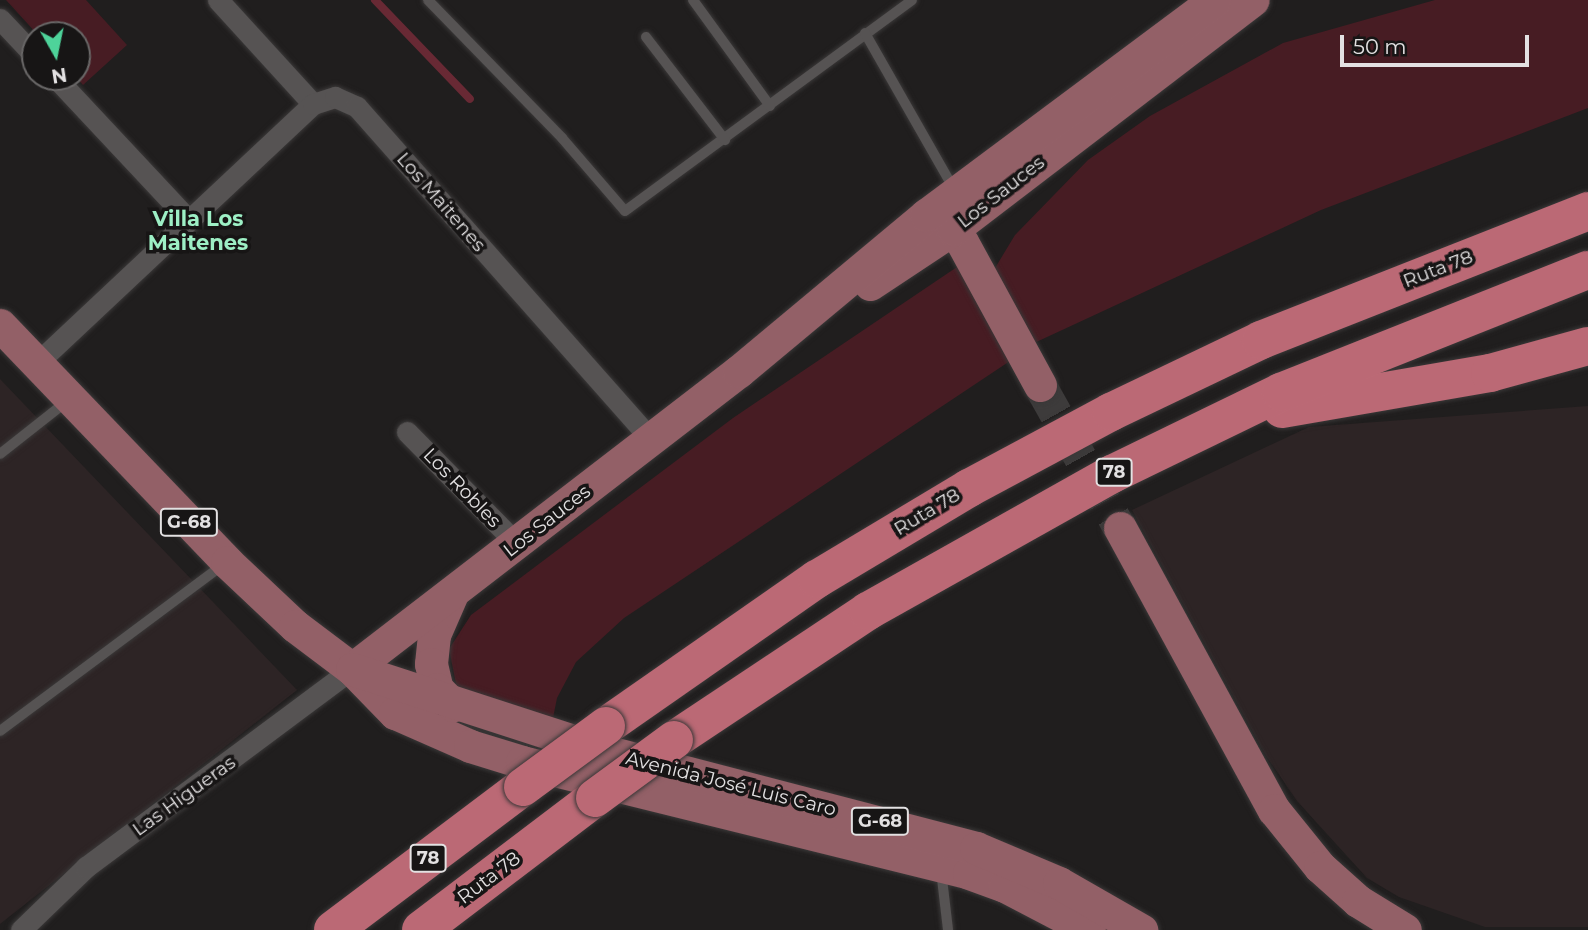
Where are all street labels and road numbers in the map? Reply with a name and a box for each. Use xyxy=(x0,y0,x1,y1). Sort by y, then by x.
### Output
street label: Los Maitenes xyxy=(392,148,490,256)
street label: Los Sauces xyxy=(953,151,1049,233)
street label: Ruta 78 xyxy=(1400,245,1476,293)
street label: Los Robles xyxy=(419,444,505,532)
road number: 78 xyxy=(1095,458,1133,486)
street label: Los Sauces xyxy=(499,480,595,562)
street label: Ruta 78 xyxy=(890,483,964,541)
road number: G-68 xyxy=(159,508,219,536)
street label: Avenida José Luis Caro xyxy=(624,747,838,821)
street label: Las Higueras xyxy=(128,751,240,841)
road number: G-68 xyxy=(850,806,910,836)
road number: 78 xyxy=(409,844,447,872)
street label: Ruta 78 xyxy=(453,847,525,909)

